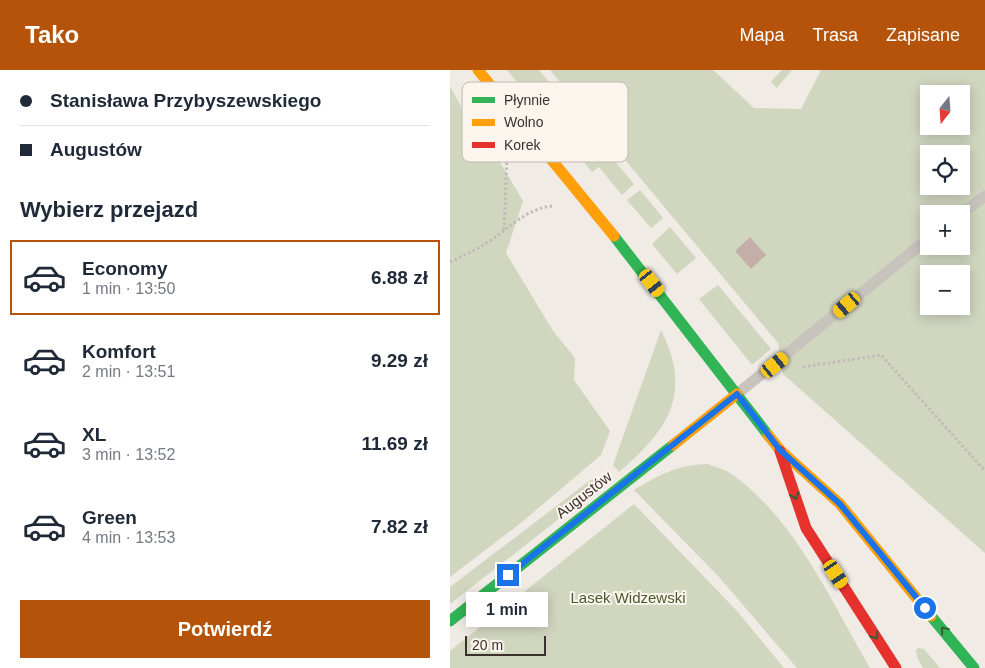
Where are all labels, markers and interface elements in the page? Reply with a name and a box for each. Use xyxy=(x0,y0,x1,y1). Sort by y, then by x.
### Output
text: Tako xyxy=(25,21,79,48)
text: Mapa xyxy=(740,25,785,45)
text: Trasa xyxy=(813,25,858,45)
text: Zapisane xyxy=(886,25,960,45)
legend xyxy=(462,82,628,162)
north arrow xyxy=(920,85,970,135)
map controls xyxy=(920,85,970,315)
text: Stanisława Przybyszewskiego xyxy=(50,90,321,111)
text: Płynnie xyxy=(504,92,550,108)
text: Wolno xyxy=(504,114,544,130)
text: Korek xyxy=(504,137,542,153)
text: Augustów xyxy=(50,139,142,160)
button: locate xyxy=(920,145,970,195)
text: Wybierz przejazd xyxy=(20,197,198,222)
button: + xyxy=(920,205,970,255)
icon: car xyxy=(22,255,67,300)
text: Economy xyxy=(82,258,168,279)
button: − xyxy=(920,265,970,315)
text: 6.88 zł xyxy=(371,267,428,288)
car xyxy=(636,267,667,299)
text: 1 min · 13:50 xyxy=(82,280,175,297)
car xyxy=(830,290,863,320)
icon: car xyxy=(22,338,67,383)
text: Komfort xyxy=(82,341,156,362)
text: 9.29 zł xyxy=(371,350,428,371)
car xyxy=(758,350,791,380)
text: 2 min · 13:51 xyxy=(82,363,175,380)
icon: car xyxy=(22,421,67,466)
text: XL xyxy=(82,424,106,445)
text: 11.69 zł xyxy=(361,433,428,454)
text: 3 min · 13:52 xyxy=(82,446,175,463)
street label: Augustów xyxy=(553,468,615,522)
one-way arrow xyxy=(790,491,800,500)
icon: car xyxy=(22,504,67,549)
text: Green xyxy=(82,507,137,528)
text: 7.82 zł xyxy=(371,516,428,537)
text: 4 min · 13:53 xyxy=(82,529,175,546)
car xyxy=(821,557,850,591)
route end xyxy=(497,564,519,586)
park label: Lasek Widzewski xyxy=(570,589,686,606)
callout: 1 min xyxy=(467,592,549,628)
route start xyxy=(914,597,936,619)
button: Potwierdź xyxy=(20,600,430,658)
text: 1 min xyxy=(486,601,528,618)
one-way arrow xyxy=(940,627,949,636)
one-way arrow xyxy=(869,631,879,640)
scale bar xyxy=(465,633,546,656)
text: 20 m xyxy=(472,637,503,653)

